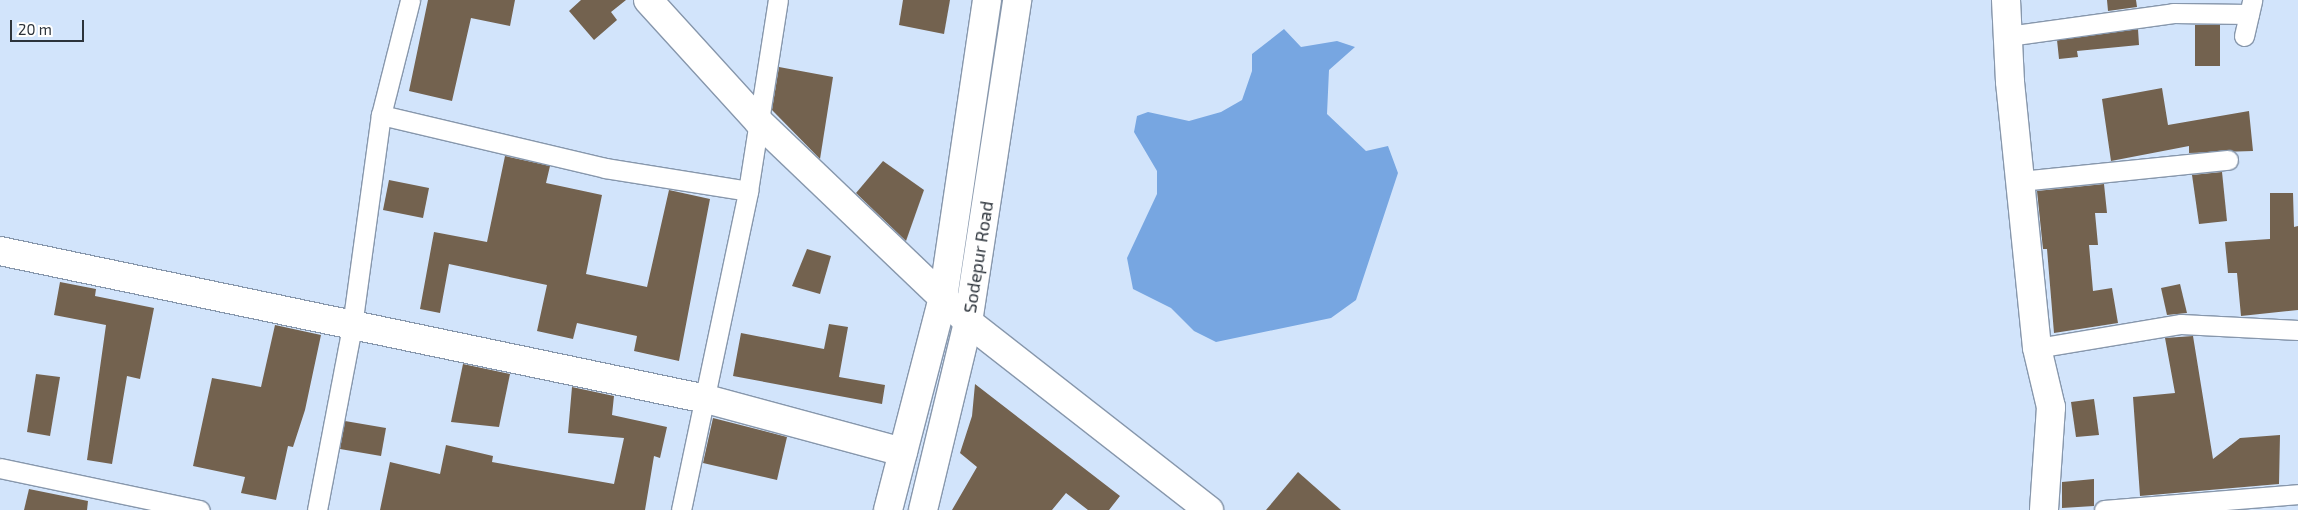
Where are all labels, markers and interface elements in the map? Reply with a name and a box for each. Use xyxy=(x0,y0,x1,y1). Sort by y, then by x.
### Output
scale bar xyxy=(12,10,86,42)
text: 20 m xyxy=(18,20,52,38)
street label: Sodepur Road xyxy=(958,199,998,315)

